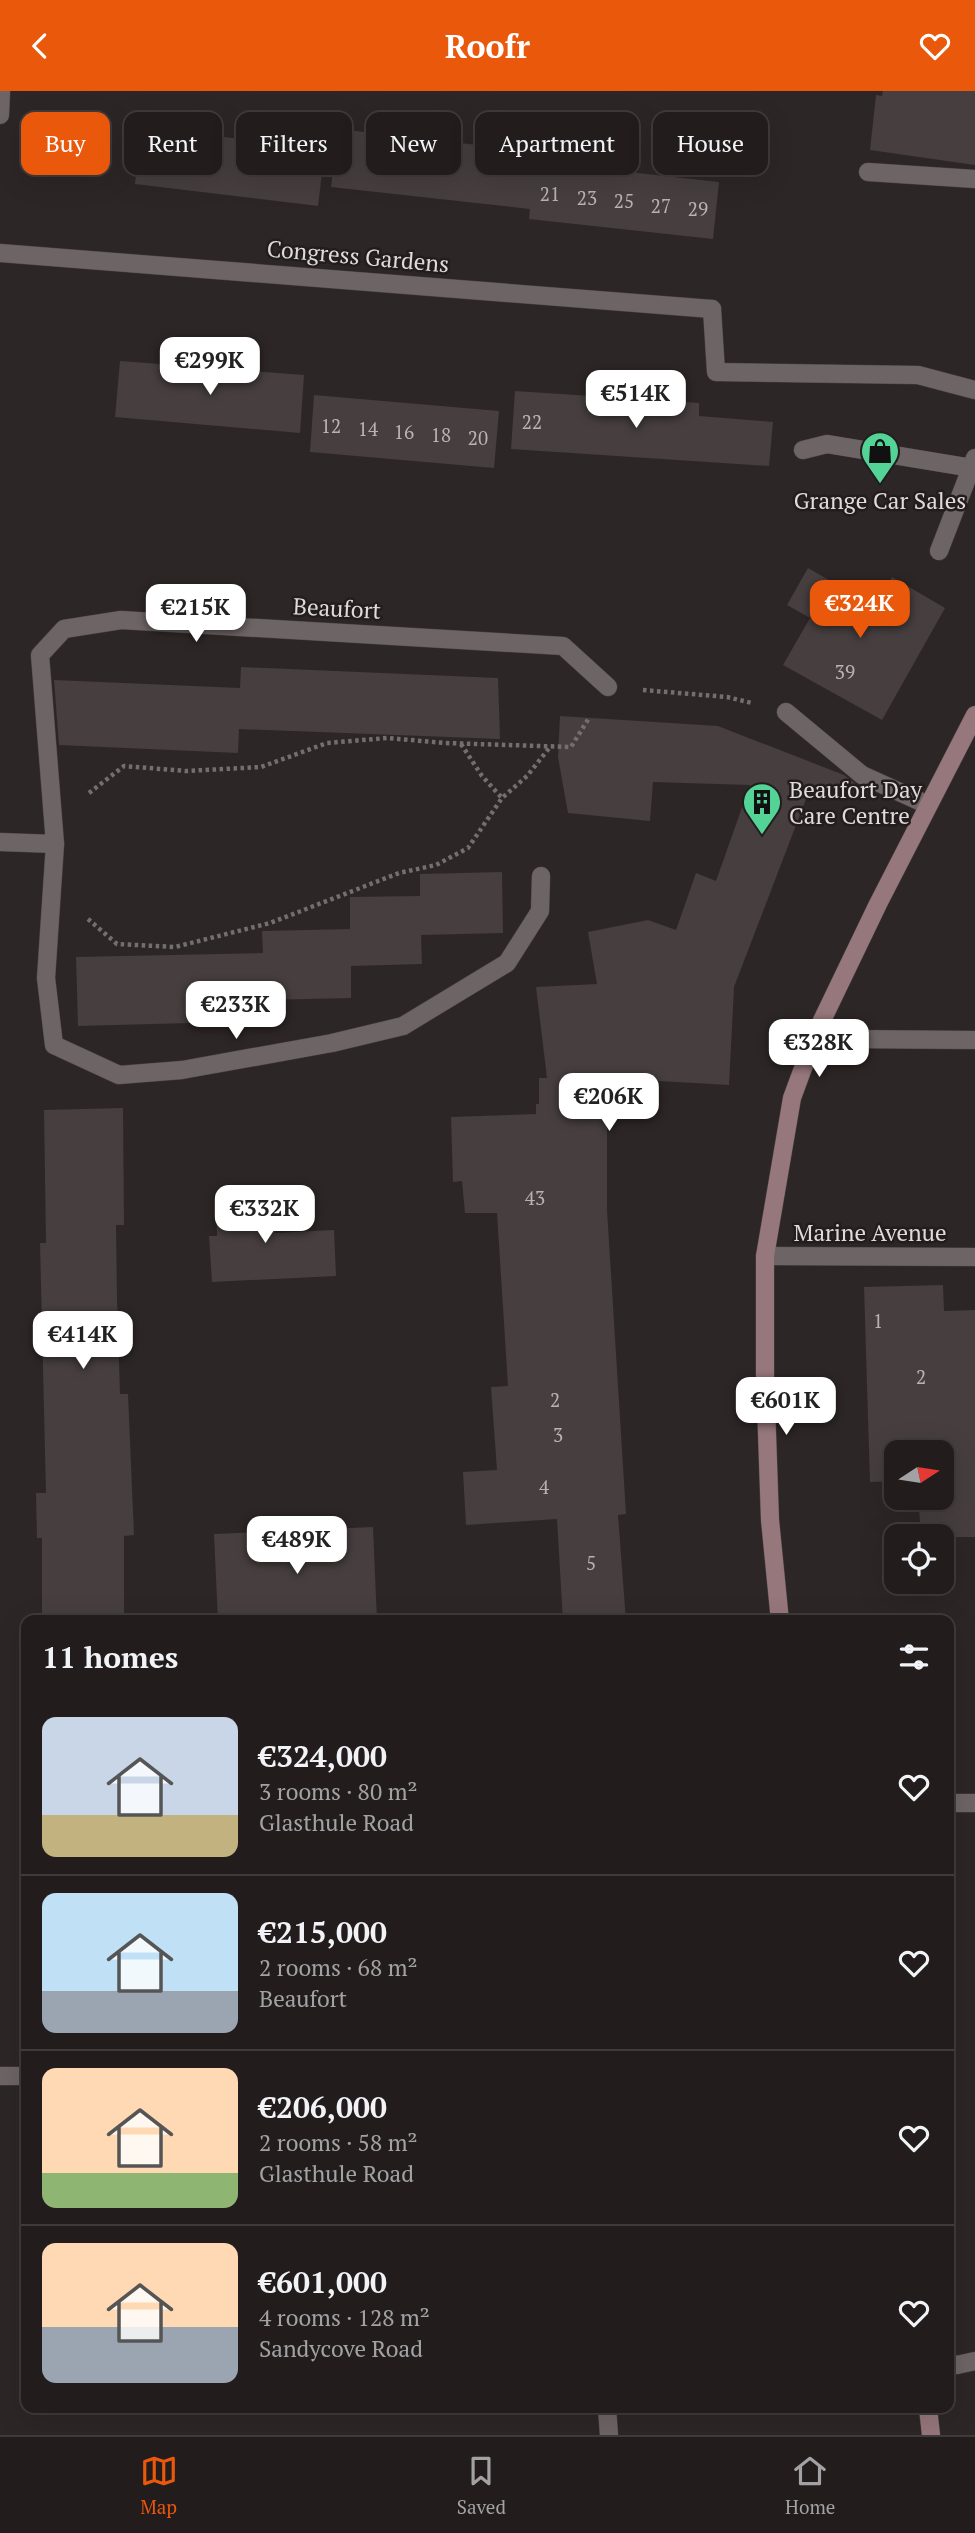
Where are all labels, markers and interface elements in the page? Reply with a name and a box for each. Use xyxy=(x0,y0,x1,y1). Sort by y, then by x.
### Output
text: Roofr xyxy=(445,25,530,67)
icon: back xyxy=(21,27,59,65)
icon: heart xyxy=(916,27,954,65)
chip: Buy xyxy=(21,112,110,175)
chip: Rent xyxy=(124,112,222,175)
chip: Filters xyxy=(236,112,352,175)
chip: New xyxy=(366,112,461,175)
chip: Apartment xyxy=(475,112,639,175)
chip: House xyxy=(653,112,768,175)
house number: 21 xyxy=(540,181,560,206)
house number: 23 xyxy=(577,185,597,210)
house number: 25 xyxy=(614,188,634,213)
house number: 27 xyxy=(651,193,671,218)
house number: 29 xyxy=(688,196,708,221)
street label: Congress Gardens xyxy=(266,233,450,279)
pin: €299K xyxy=(161,337,259,397)
text: €299K xyxy=(176,344,244,375)
pin: €514K xyxy=(587,371,685,430)
text: €514K xyxy=(602,377,670,408)
house number: 22 xyxy=(522,409,542,434)
house number: 12 xyxy=(321,413,341,438)
house number: 14 xyxy=(358,416,379,441)
house number: 16 xyxy=(394,419,414,444)
house number: 18 xyxy=(431,422,451,447)
house number: 20 xyxy=(468,425,488,450)
shop icon: Grange Car Sales xyxy=(859,430,901,485)
place label: Grange Car Sales xyxy=(794,485,966,516)
pin: €324K xyxy=(811,581,909,640)
pin: €215K xyxy=(147,585,245,644)
text: €324K xyxy=(826,587,894,618)
street label: Beaufort xyxy=(292,590,382,626)
text: €215K xyxy=(162,591,230,622)
house number: 39 xyxy=(835,659,855,684)
place label: Beaufort Day Care Centre xyxy=(789,774,923,831)
building icon: Beaufort Day Care Centre xyxy=(741,781,783,836)
pin: €233K xyxy=(187,981,285,1041)
text: €233K xyxy=(202,988,270,1019)
pin: €328K xyxy=(770,1019,868,1079)
text: €328K xyxy=(785,1026,853,1057)
pin: €206K xyxy=(560,1073,658,1133)
text: €206K xyxy=(575,1080,643,1111)
pin: €332K xyxy=(216,1185,314,1245)
house number: 43 xyxy=(525,1185,545,1210)
text: €332K xyxy=(231,1192,299,1223)
street label: Marine Avenue xyxy=(794,1217,947,1248)
house number: 1 xyxy=(873,1308,883,1333)
pin: €414K xyxy=(34,1311,132,1371)
text: €414K xyxy=(49,1318,117,1349)
house number: 2 xyxy=(916,1364,926,1389)
pin: €601K xyxy=(737,1377,835,1437)
text: €601K xyxy=(752,1384,820,1415)
house number: 2 xyxy=(550,1387,560,1412)
house number: 3 xyxy=(553,1422,563,1447)
north arrow xyxy=(884,1440,954,1510)
map controls xyxy=(884,1440,954,1594)
house number: 4 xyxy=(539,1474,550,1499)
pin: €489K xyxy=(248,1517,346,1576)
text: €489K xyxy=(263,1523,331,1554)
button: locate xyxy=(884,1524,954,1594)
house number: 5 xyxy=(586,1550,596,1575)
text: 11 homes xyxy=(42,1637,178,1677)
icon: filters xyxy=(895,1638,933,1676)
text: €324,000 xyxy=(259,1736,387,1776)
icon: home xyxy=(98,1745,182,1829)
icon: heart xyxy=(895,1768,933,1806)
text: 3 rooms · 80 m² xyxy=(259,1776,418,1807)
text: Glasthule Road xyxy=(259,1807,414,1838)
text: €215,000 xyxy=(259,1912,387,1952)
icon: home xyxy=(98,1921,182,2005)
icon: heart xyxy=(895,1944,933,1982)
text: 2 rooms · 68 m² xyxy=(259,1952,418,1983)
text: Beaufort xyxy=(259,1983,347,2014)
text: €206,000 xyxy=(259,2087,387,2127)
icon: home xyxy=(98,2096,182,2180)
icon: heart xyxy=(895,2119,933,2157)
text: 2 rooms · 58 m² xyxy=(259,2127,418,2158)
text: Glasthule Road xyxy=(259,2158,414,2189)
text: €601,000 xyxy=(259,2262,387,2302)
icon: home xyxy=(98,2271,182,2355)
icon: heart xyxy=(895,2294,933,2332)
text: 4 rooms · 128 m² xyxy=(259,2302,430,2333)
text: Sandycove Road xyxy=(259,2333,423,2364)
tab: Map xyxy=(140,2452,178,2519)
tab: Saved xyxy=(457,2452,506,2519)
tab: Home xyxy=(785,2452,835,2519)

